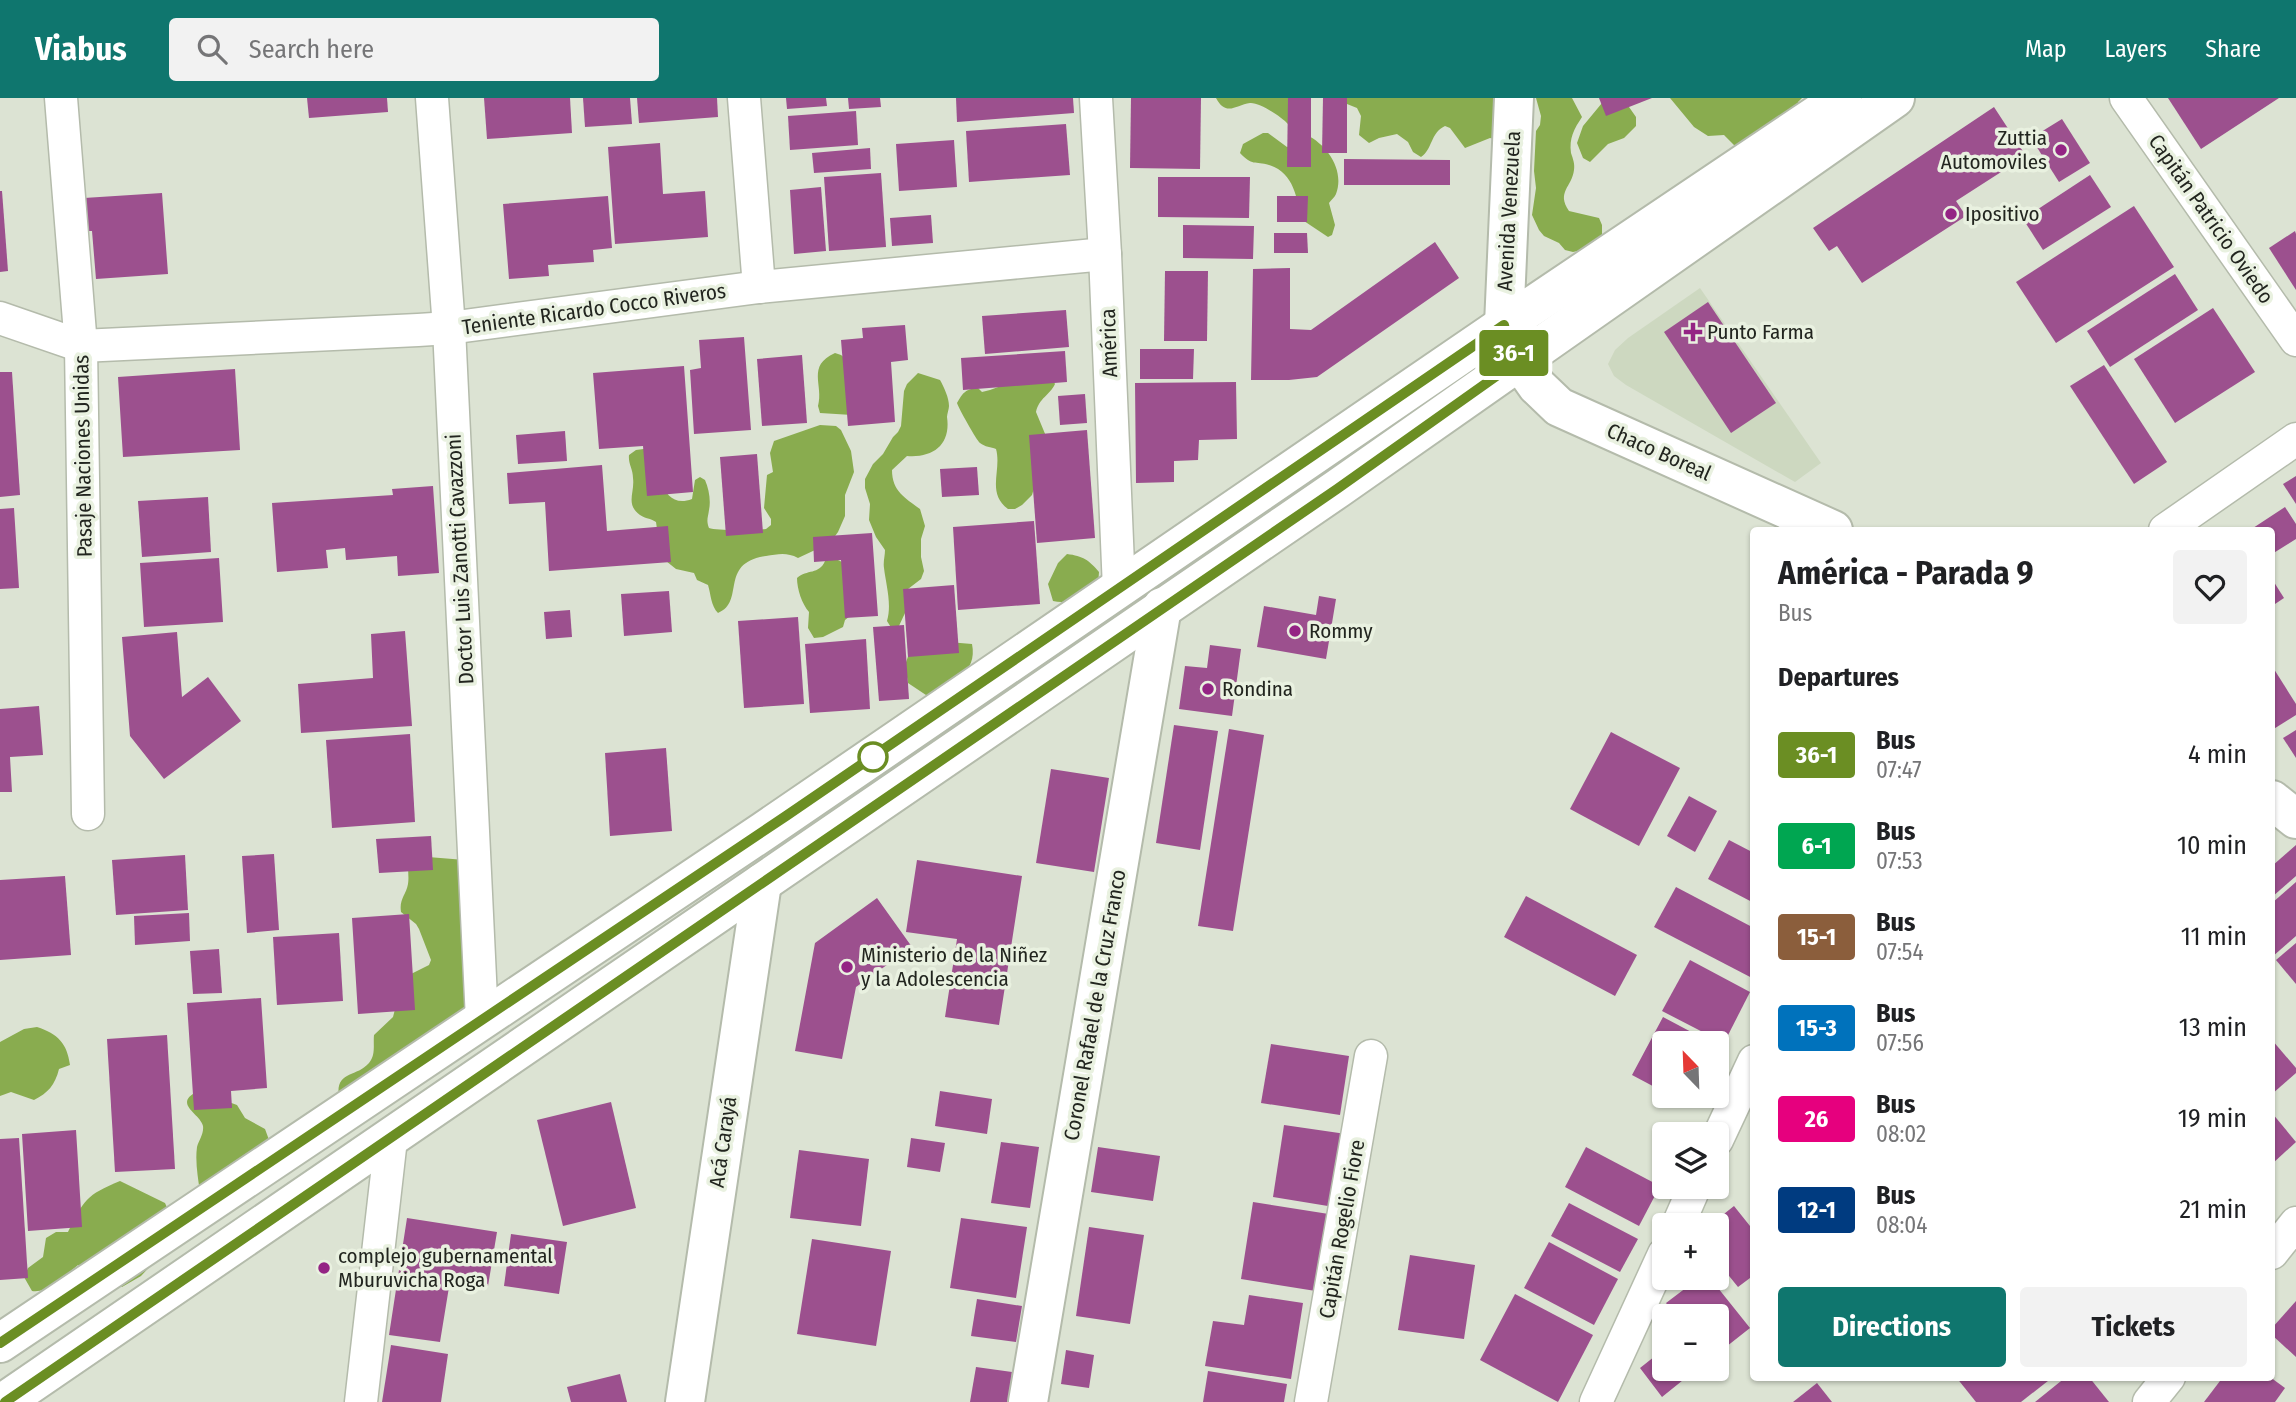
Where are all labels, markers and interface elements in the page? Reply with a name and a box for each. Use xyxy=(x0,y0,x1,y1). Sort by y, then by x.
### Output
search box xyxy=(169,18,659,81)
text: Viabus xyxy=(35,29,127,69)
icon: search xyxy=(193,30,231,68)
text: Search here xyxy=(249,34,374,65)
text: Map xyxy=(2025,35,2067,63)
text: Layers xyxy=(2105,35,2167,63)
text: Share xyxy=(2205,35,2261,63)
place label: Zuttia Automoviles xyxy=(1941,125,2047,175)
street label: Capitán Patricio Oviedo xyxy=(2143,129,2279,309)
street label: Avenida Venezuela xyxy=(1492,130,1526,292)
marker: Zuttia Automoviles xyxy=(2053,142,2069,158)
place label: Ipositivo xyxy=(1965,201,2039,227)
marker: Ipositivo xyxy=(1943,206,1959,222)
street label: Teniente Ricardo Cocco Riveros xyxy=(461,278,728,340)
street label: América xyxy=(1095,308,1123,378)
place label: Punto Farma xyxy=(1707,319,1814,345)
marker: Punto Farma xyxy=(1685,324,1701,340)
line badge: 36-1 xyxy=(1465,330,1563,376)
text: 36-1 xyxy=(1493,339,1535,367)
street label: Pasaje Naciones Unidas xyxy=(68,355,98,557)
street label: Chaco Boreal xyxy=(1603,417,1716,487)
street label: Doctor Luis Zanotti Cavazzoni xyxy=(440,433,480,685)
button: heart xyxy=(2173,550,2247,624)
text: América - Parada 9 xyxy=(1778,553,2034,593)
text: Bus xyxy=(1778,599,1812,627)
place label: Rommy xyxy=(1309,618,1373,644)
marker: Rommy xyxy=(1287,623,1303,639)
text: Departures xyxy=(1778,662,1899,693)
place label: Rondina xyxy=(1222,676,1293,702)
marker: Rondina xyxy=(1200,681,1216,697)
text: Bus xyxy=(1876,725,1915,756)
text: 4 min xyxy=(2188,739,2247,770)
text: 36-1 xyxy=(1796,741,1837,769)
unlabelled marker xyxy=(858,742,888,772)
text: 07:47 xyxy=(1876,756,1922,784)
text: Bus xyxy=(1876,816,1915,847)
text: 10 min xyxy=(2177,830,2247,861)
text: 6-1 xyxy=(1801,832,1832,860)
text: 07:53 xyxy=(1876,847,1923,875)
street label: Coronel Rafael de la Cruz Franco xyxy=(1058,867,1132,1143)
text: Bus xyxy=(1876,907,1915,938)
text: 11 min xyxy=(2181,921,2247,952)
text: 15-1 xyxy=(1797,923,1836,951)
text: 07:54 xyxy=(1876,938,1924,966)
place label: Ministerio de la Niñez y la Adolescencia xyxy=(861,942,1047,992)
marker: Ministerio de la Niñez y la Adolescencia xyxy=(839,959,855,975)
text: Bus xyxy=(1876,998,1915,1029)
text: 13 min xyxy=(2179,1012,2247,1043)
text: 15-3 xyxy=(1796,1014,1837,1042)
text: 07:56 xyxy=(1876,1029,1924,1057)
north arrow xyxy=(1652,1031,1729,1108)
map controls xyxy=(1652,1031,1729,1381)
text: Bus xyxy=(1876,1089,1915,1120)
street label: Acá Carayá xyxy=(704,1095,742,1189)
text: 19 min xyxy=(2178,1103,2247,1134)
text: 26 xyxy=(1805,1105,1828,1133)
text: 08:02 xyxy=(1876,1120,1926,1148)
button: layers xyxy=(1652,1122,1729,1199)
street label: Capitán Rogelio Fiore xyxy=(1313,1138,1371,1320)
text: Bus xyxy=(1876,1180,1915,1211)
text: 21 min xyxy=(2180,1194,2247,1225)
text: 12-1 xyxy=(1797,1196,1836,1224)
text: 08:04 xyxy=(1876,1211,1927,1239)
button: + xyxy=(1652,1213,1729,1290)
place label: complejo gubernamental Mburuvicha Roga xyxy=(338,1243,553,1293)
marker: complejo gubernamental Mburuvicha Roga xyxy=(316,1260,332,1276)
button: Directions xyxy=(1778,1287,2006,1367)
button: Tickets xyxy=(2020,1287,2247,1367)
button: − xyxy=(1652,1304,1729,1381)

